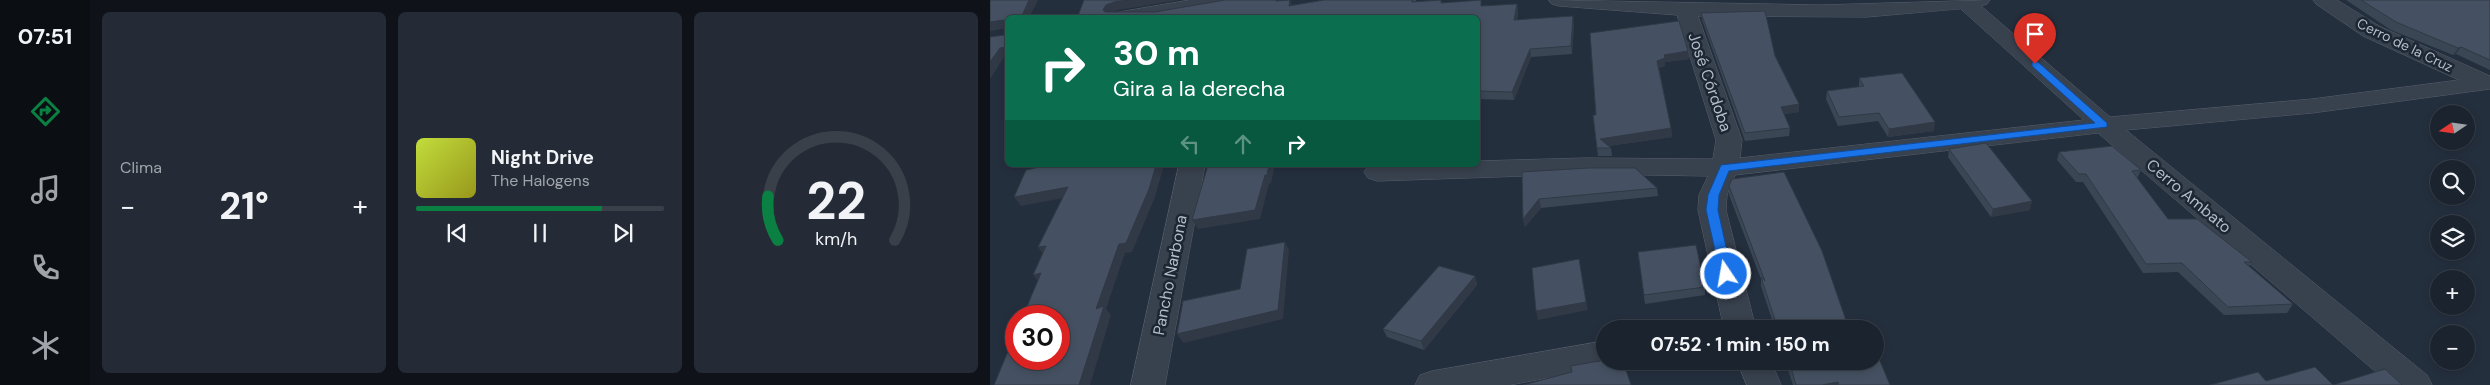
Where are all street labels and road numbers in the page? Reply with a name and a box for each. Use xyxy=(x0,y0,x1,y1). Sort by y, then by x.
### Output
street label: Cerro de la Cruz xyxy=(2354,14,2456,76)
street label: José Córdoba xyxy=(1683,30,1737,134)
street label: Cerro Ambato xyxy=(2142,154,2236,238)
street label: Pancho Narbona xyxy=(1148,213,1192,337)

